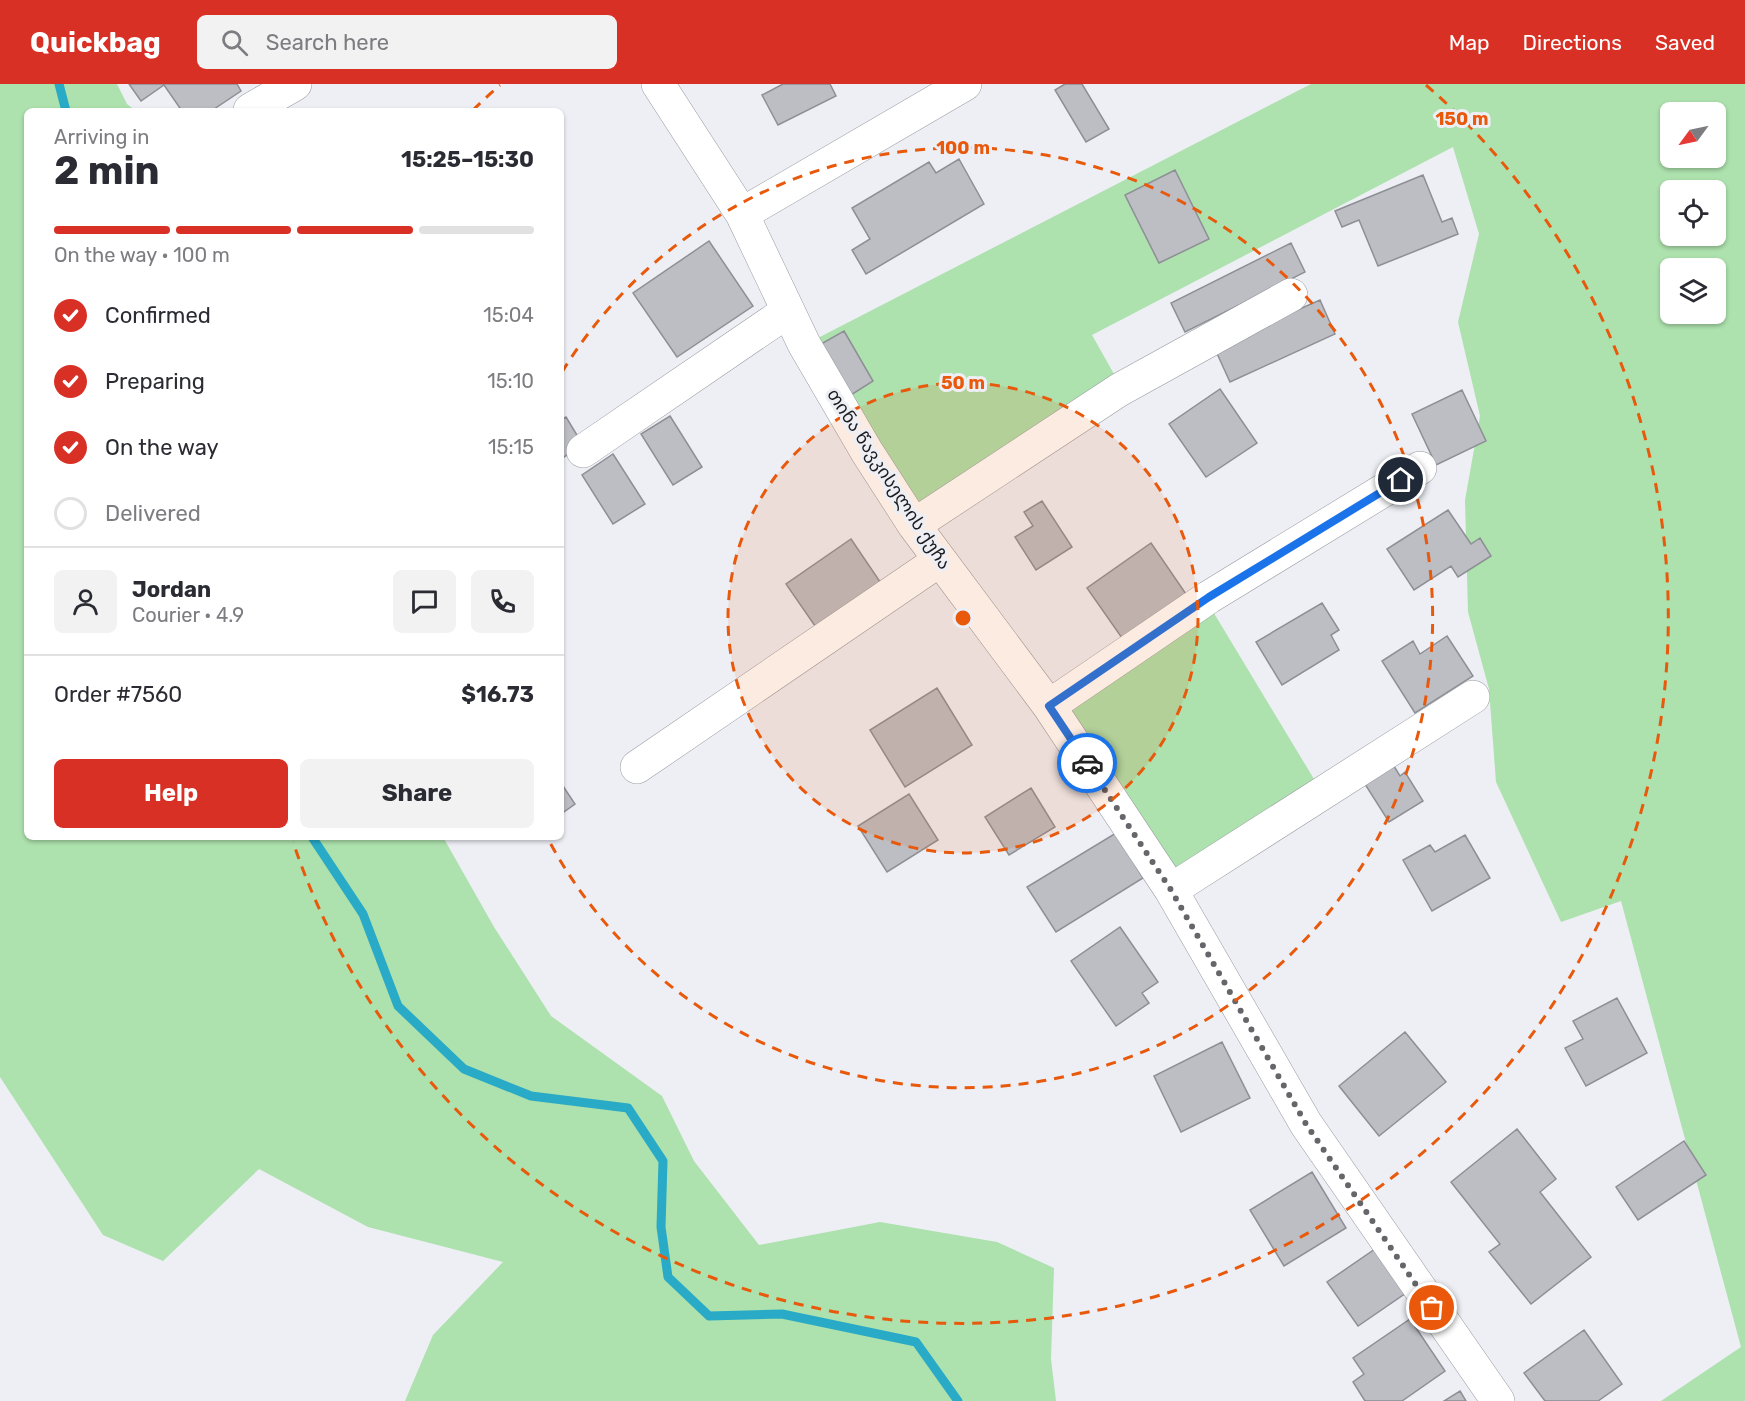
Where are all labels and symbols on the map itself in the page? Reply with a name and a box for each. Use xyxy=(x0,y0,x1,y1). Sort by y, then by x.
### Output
north arrow xyxy=(1660,102,1726,168)
text: 150 m xyxy=(1435,108,1489,130)
text: 100 m xyxy=(936,137,990,159)
text: 50 m xyxy=(941,372,985,394)
street label: თინა წავკისელის ქუჩა xyxy=(822,384,956,574)
pin xyxy=(1375,454,1426,505)
centre of rings xyxy=(953,608,973,628)
courier xyxy=(1057,733,1117,793)
pin xyxy=(1406,1282,1457,1333)

